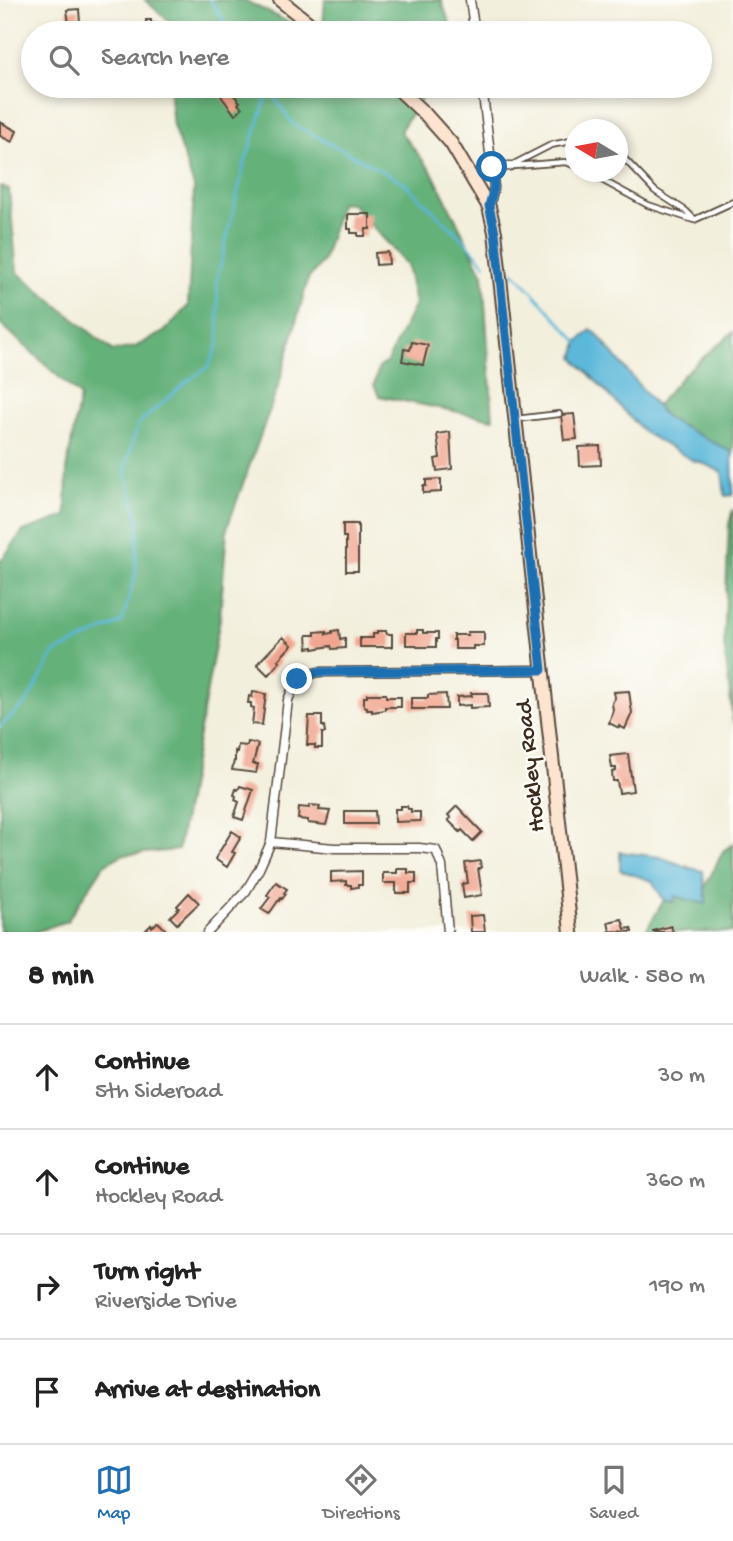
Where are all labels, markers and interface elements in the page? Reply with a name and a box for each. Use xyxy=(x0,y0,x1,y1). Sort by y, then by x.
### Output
search box xyxy=(21,21,712,98)
icon: search xyxy=(45,41,83,79)
text: Search here xyxy=(101,44,229,75)
north arrow xyxy=(565,119,628,182)
route start xyxy=(476,151,507,182)
route end xyxy=(281,663,312,694)
street label: Hockley Road xyxy=(510,697,553,833)
text: 8 min xyxy=(28,960,94,995)
text: Walk · 580 m xyxy=(580,964,705,991)
text: Continue xyxy=(95,1048,189,1079)
icon: ahead xyxy=(28,1058,66,1096)
text: 30 m xyxy=(658,1063,705,1090)
text: 5th Sideroad xyxy=(95,1079,222,1106)
text: Continue xyxy=(95,1153,189,1184)
icon: ahead xyxy=(28,1163,66,1201)
text: 360 m xyxy=(647,1168,705,1195)
text: Hockley Road xyxy=(95,1184,222,1211)
text: Turn right xyxy=(95,1258,199,1289)
icon: right xyxy=(28,1268,66,1306)
text: 190 m xyxy=(649,1273,705,1300)
text: Riverside Drive xyxy=(95,1289,237,1316)
icon: arrive xyxy=(28,1373,66,1411)
text: Arrive at destination xyxy=(95,1376,320,1407)
tab: Map xyxy=(95,1461,133,1526)
tab: Directions xyxy=(323,1461,400,1526)
tab: Saved xyxy=(589,1461,638,1526)

